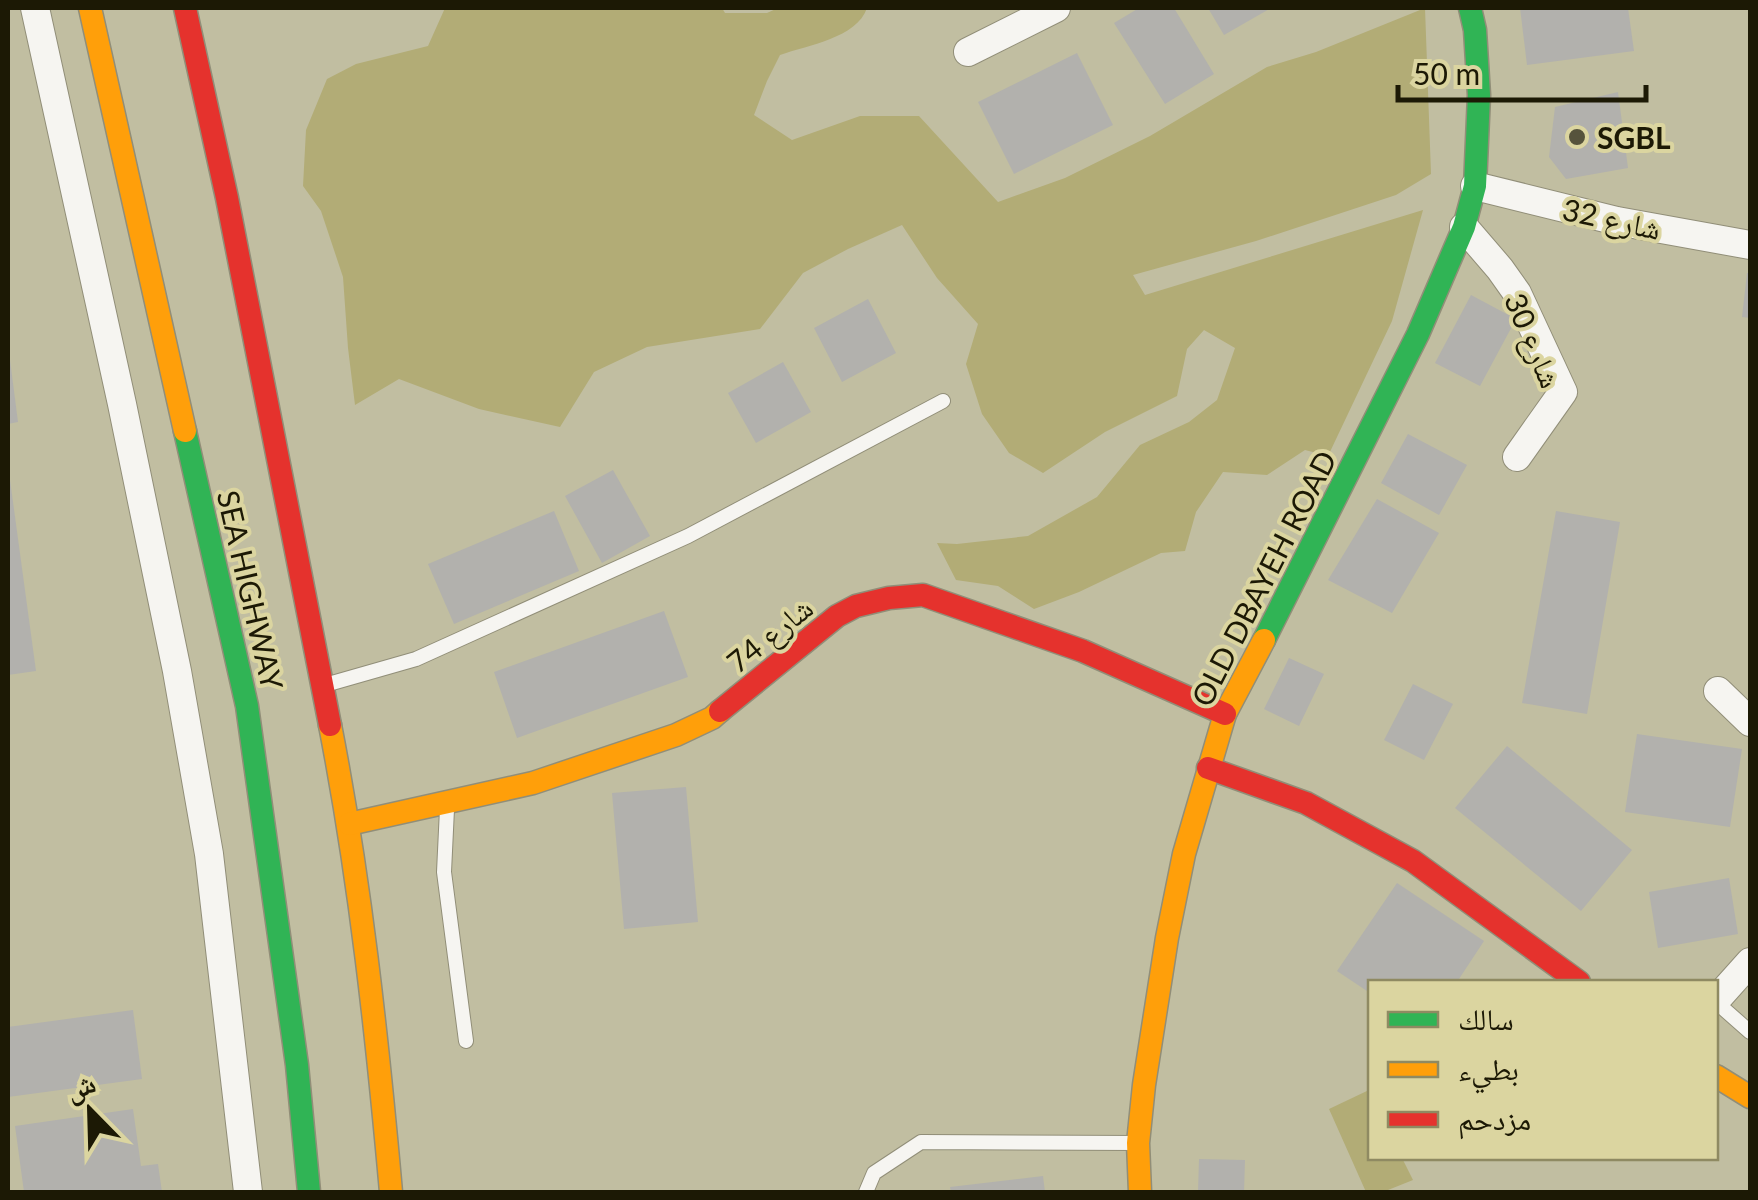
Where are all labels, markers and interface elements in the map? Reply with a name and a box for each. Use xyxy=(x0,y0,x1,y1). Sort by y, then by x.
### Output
scale bar xyxy=(1398,40,1646,102)
text: 50 m xyxy=(1413,55,1480,91)
place label: SGBL xyxy=(1597,119,1671,155)
marker: SGBL xyxy=(1566,126,1588,148)
street label: شارع 32 xyxy=(1559,190,1664,249)
street label: شارع 30 xyxy=(1495,287,1570,394)
street label: OLD DBAYEH ROAD xyxy=(1183,444,1343,712)
street label: SEA HIGHWAY xyxy=(211,487,291,693)
street label: شارع 74 xyxy=(719,589,821,682)
legend xyxy=(1368,980,1718,1160)
text: سالك xyxy=(1458,1000,1514,1036)
text: بطيء xyxy=(1458,1050,1519,1094)
north arrow xyxy=(40,1060,140,1160)
text: ش xyxy=(60,1065,101,1108)
text: مزدحم xyxy=(1458,1100,1531,1140)

